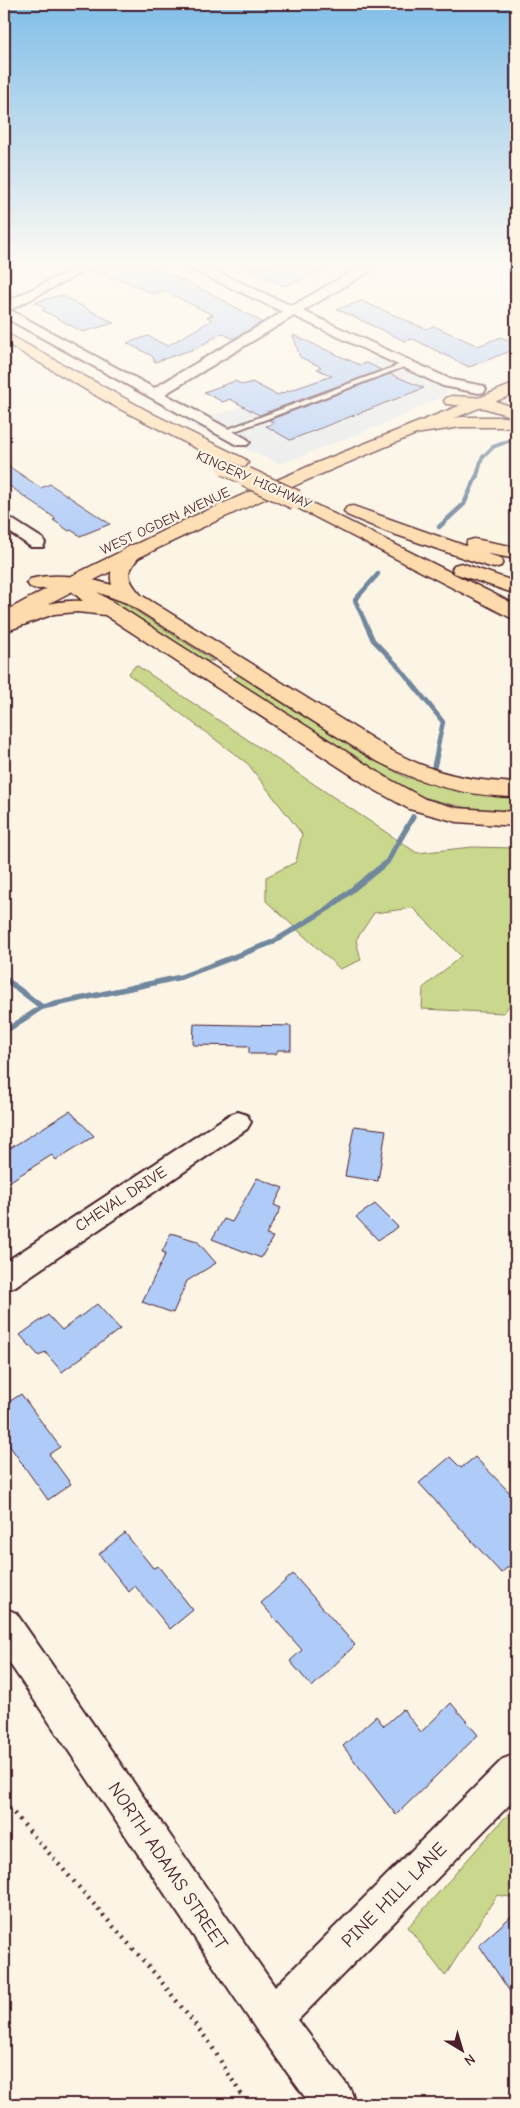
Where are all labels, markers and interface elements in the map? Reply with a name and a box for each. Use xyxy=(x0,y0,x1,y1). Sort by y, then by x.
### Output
street label: KINGERY HIGHWAY xyxy=(194,447,315,513)
street label: WEST OGDEN AVENUE xyxy=(97,483,233,559)
street label: CHEVAL DRIVE xyxy=(72,1163,170,1235)
street label: NORTH ADAMS STREET xyxy=(104,1778,232,1954)
street label: PINE HILL LANE xyxy=(337,1838,451,1952)
north arrow xyxy=(438,2026,488,2076)
text: N xyxy=(461,2050,479,2069)

